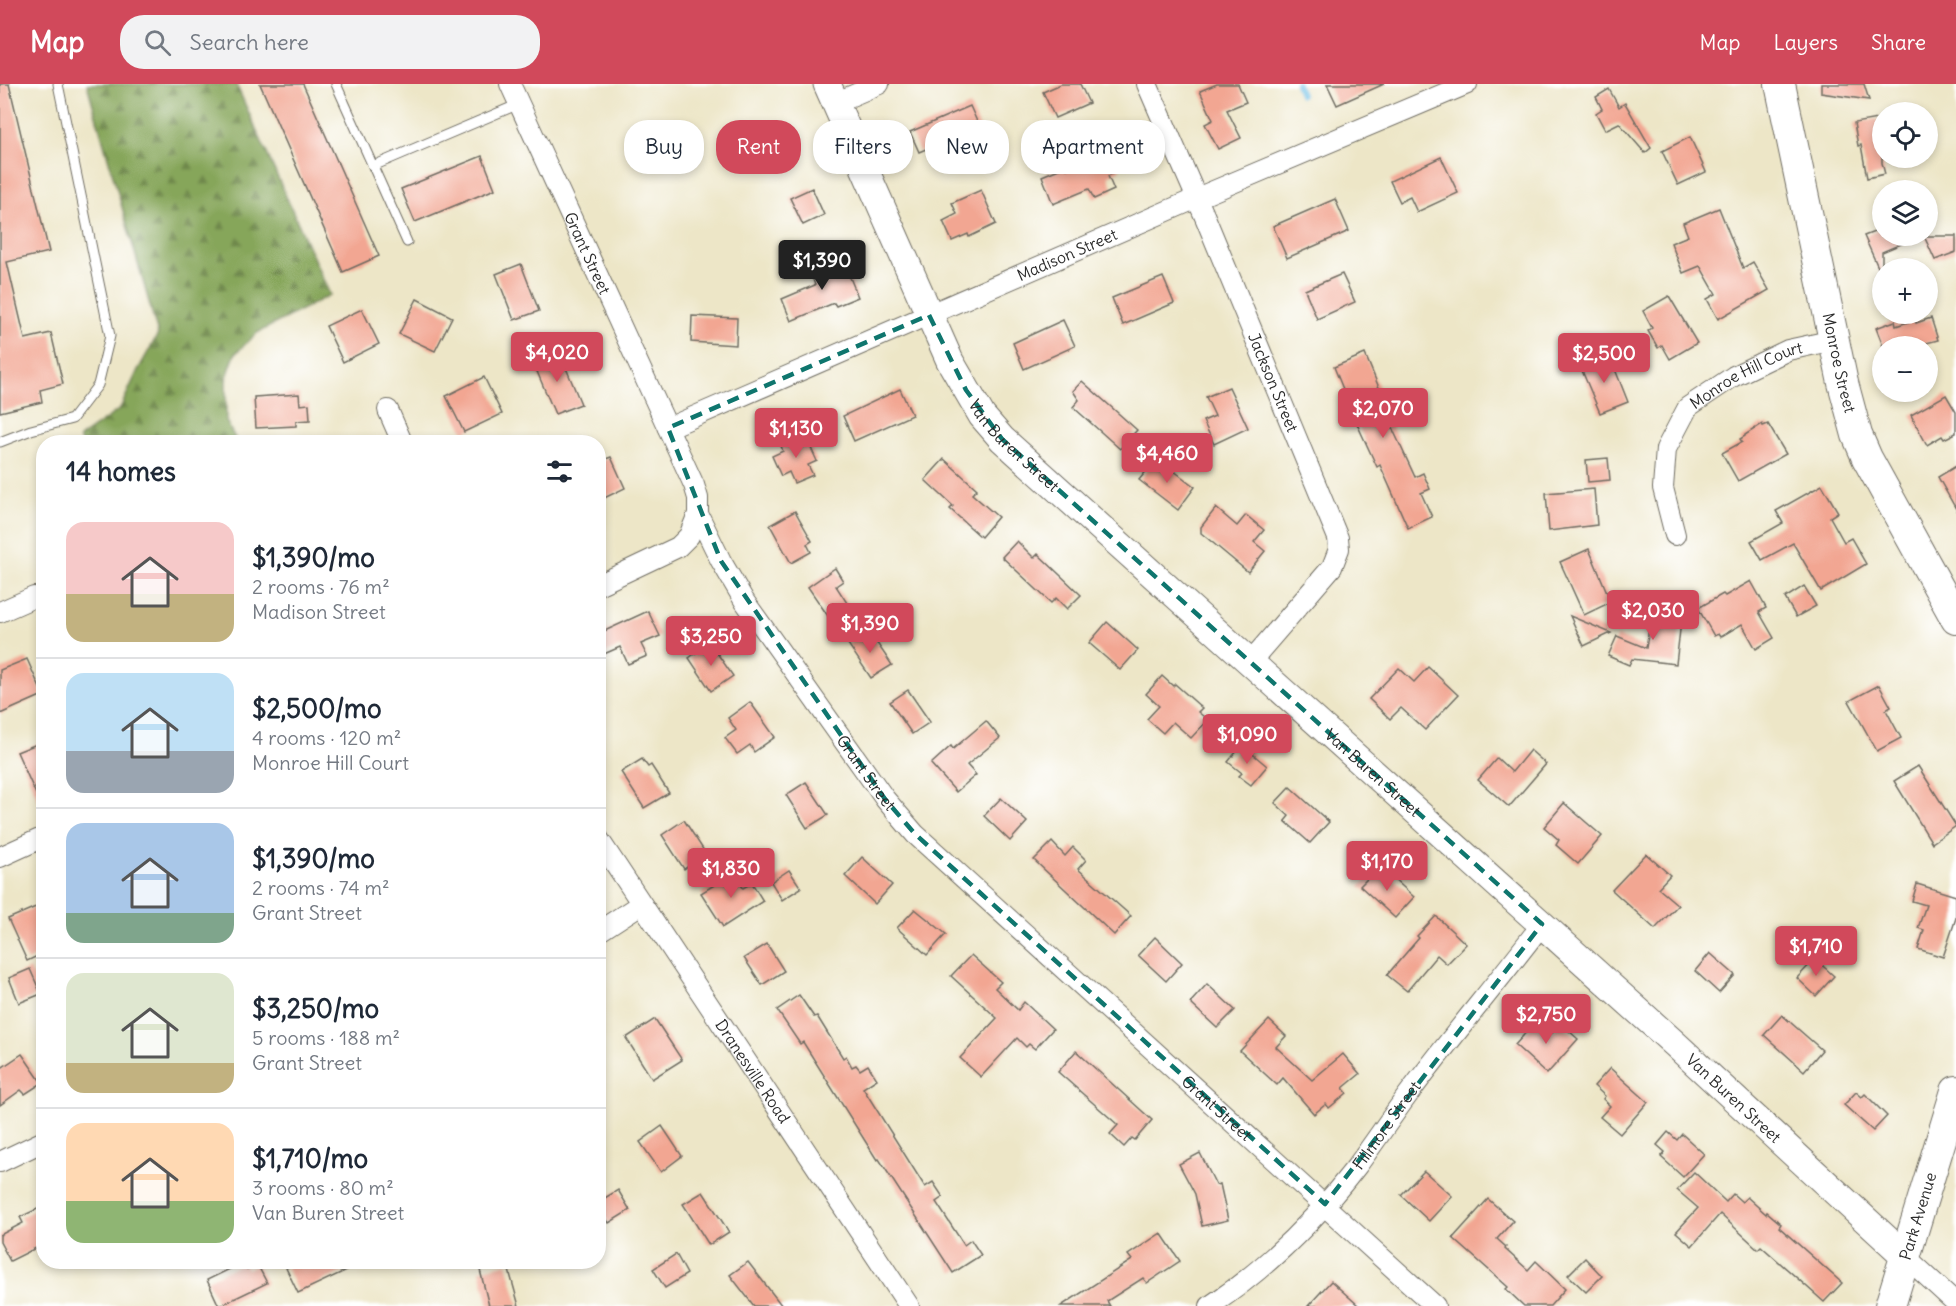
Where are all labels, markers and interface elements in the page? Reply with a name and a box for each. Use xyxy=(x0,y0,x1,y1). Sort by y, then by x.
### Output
search box xyxy=(120,15,540,69)
text: Map xyxy=(30,24,84,60)
icon: search xyxy=(141,26,174,59)
text: Search here xyxy=(189,28,309,56)
text: Map xyxy=(1700,29,1740,56)
text: Layers xyxy=(1773,29,1838,56)
text: Share xyxy=(1871,29,1926,56)
map controls xyxy=(1872,102,1938,402)
button: locate xyxy=(1872,102,1938,168)
chip: Buy xyxy=(624,120,704,174)
chip: Rent xyxy=(716,120,801,174)
chip: Filters xyxy=(813,120,913,174)
chip: New xyxy=(925,120,1009,174)
chip: Apartment xyxy=(1021,120,1165,174)
button: layers xyxy=(1872,180,1938,246)
street label: Grant Street xyxy=(560,209,615,298)
street label: Madison Street xyxy=(1014,224,1121,285)
pin: $1,390 xyxy=(773,240,871,291)
text: $1,390 xyxy=(793,247,851,272)
button: + xyxy=(1872,258,1938,324)
street label: Monroe Street xyxy=(1818,311,1861,415)
street label: Jackson Street xyxy=(1244,330,1303,435)
pin: $4,020 xyxy=(508,332,606,383)
pin: $2,500 xyxy=(1555,333,1653,384)
button: − xyxy=(1872,336,1938,402)
street label: Monroe Hill Court xyxy=(1686,337,1805,413)
text: $4,020 xyxy=(525,339,589,364)
text: $2,500 xyxy=(1572,340,1636,365)
pin: $2,070 xyxy=(1334,388,1432,439)
text: $2,070 xyxy=(1352,395,1414,420)
street label: Van Buren Street xyxy=(964,396,1064,496)
pin: $1,130 xyxy=(747,408,845,459)
text: $1,130 xyxy=(769,415,823,440)
pin: $4,460 xyxy=(1118,433,1216,484)
text: $4,460 xyxy=(1136,440,1198,465)
text: 14 homes xyxy=(66,455,176,488)
icon: filters xyxy=(543,455,576,488)
text: $1,390/mo xyxy=(252,541,375,574)
icon: home xyxy=(114,546,186,618)
text: 2 rooms · 76 m² xyxy=(252,574,390,599)
pin: $2,030 xyxy=(1604,590,1702,641)
text: $2,030 xyxy=(1621,597,1685,622)
text: Madison Street xyxy=(252,599,386,624)
pin: $1,390 xyxy=(821,603,919,654)
text: $1,390 xyxy=(841,610,899,635)
pin: $3,250 xyxy=(662,616,760,667)
text: $3,250 xyxy=(680,623,742,648)
text: $2,500/mo xyxy=(252,692,382,725)
icon: home xyxy=(114,697,186,769)
pin: $1,090 xyxy=(1198,714,1296,765)
text: $1,090 xyxy=(1217,721,1277,746)
street label: Van Buren Street xyxy=(1321,724,1425,821)
text: 4 rooms · 120 m² xyxy=(252,725,401,750)
street label: Grant Street xyxy=(833,731,901,815)
text: Monroe Hill Court xyxy=(252,750,409,775)
pin: $1,170 xyxy=(1338,841,1436,892)
text: $1,390/mo xyxy=(252,842,375,875)
icon: home xyxy=(114,847,186,919)
pin: $1,830 xyxy=(682,848,780,899)
text: $1,170 xyxy=(1361,848,1413,873)
text: $1,830 xyxy=(702,855,760,880)
text: 2 rooms · 74 m² xyxy=(252,875,389,900)
text: Grant Street xyxy=(252,900,362,925)
pin: $1,710 xyxy=(1767,926,1865,977)
text: $1,710 xyxy=(1789,933,1843,958)
text: $3,250/mo xyxy=(252,992,379,1025)
pin: $2,750 xyxy=(1497,994,1595,1045)
icon: home xyxy=(114,997,186,1069)
text: $2,750 xyxy=(1516,1001,1576,1026)
street label: Dranesville Road xyxy=(711,1015,795,1127)
text: 5 rooms · 188 m² xyxy=(252,1025,400,1050)
street label: Van Buren Street xyxy=(1682,1049,1786,1147)
text: Grant Street xyxy=(252,1050,362,1075)
street label: Grant Street xyxy=(1177,1071,1257,1145)
street label: Fillmore Street xyxy=(1348,1077,1425,1173)
text: $1,710/mo xyxy=(252,1142,368,1175)
icon: home xyxy=(114,1147,186,1219)
street label: Park Avenue xyxy=(1895,1170,1940,1262)
text: 3 rooms · 80 m² xyxy=(252,1175,394,1200)
text: Van Buren Street xyxy=(252,1200,404,1225)

